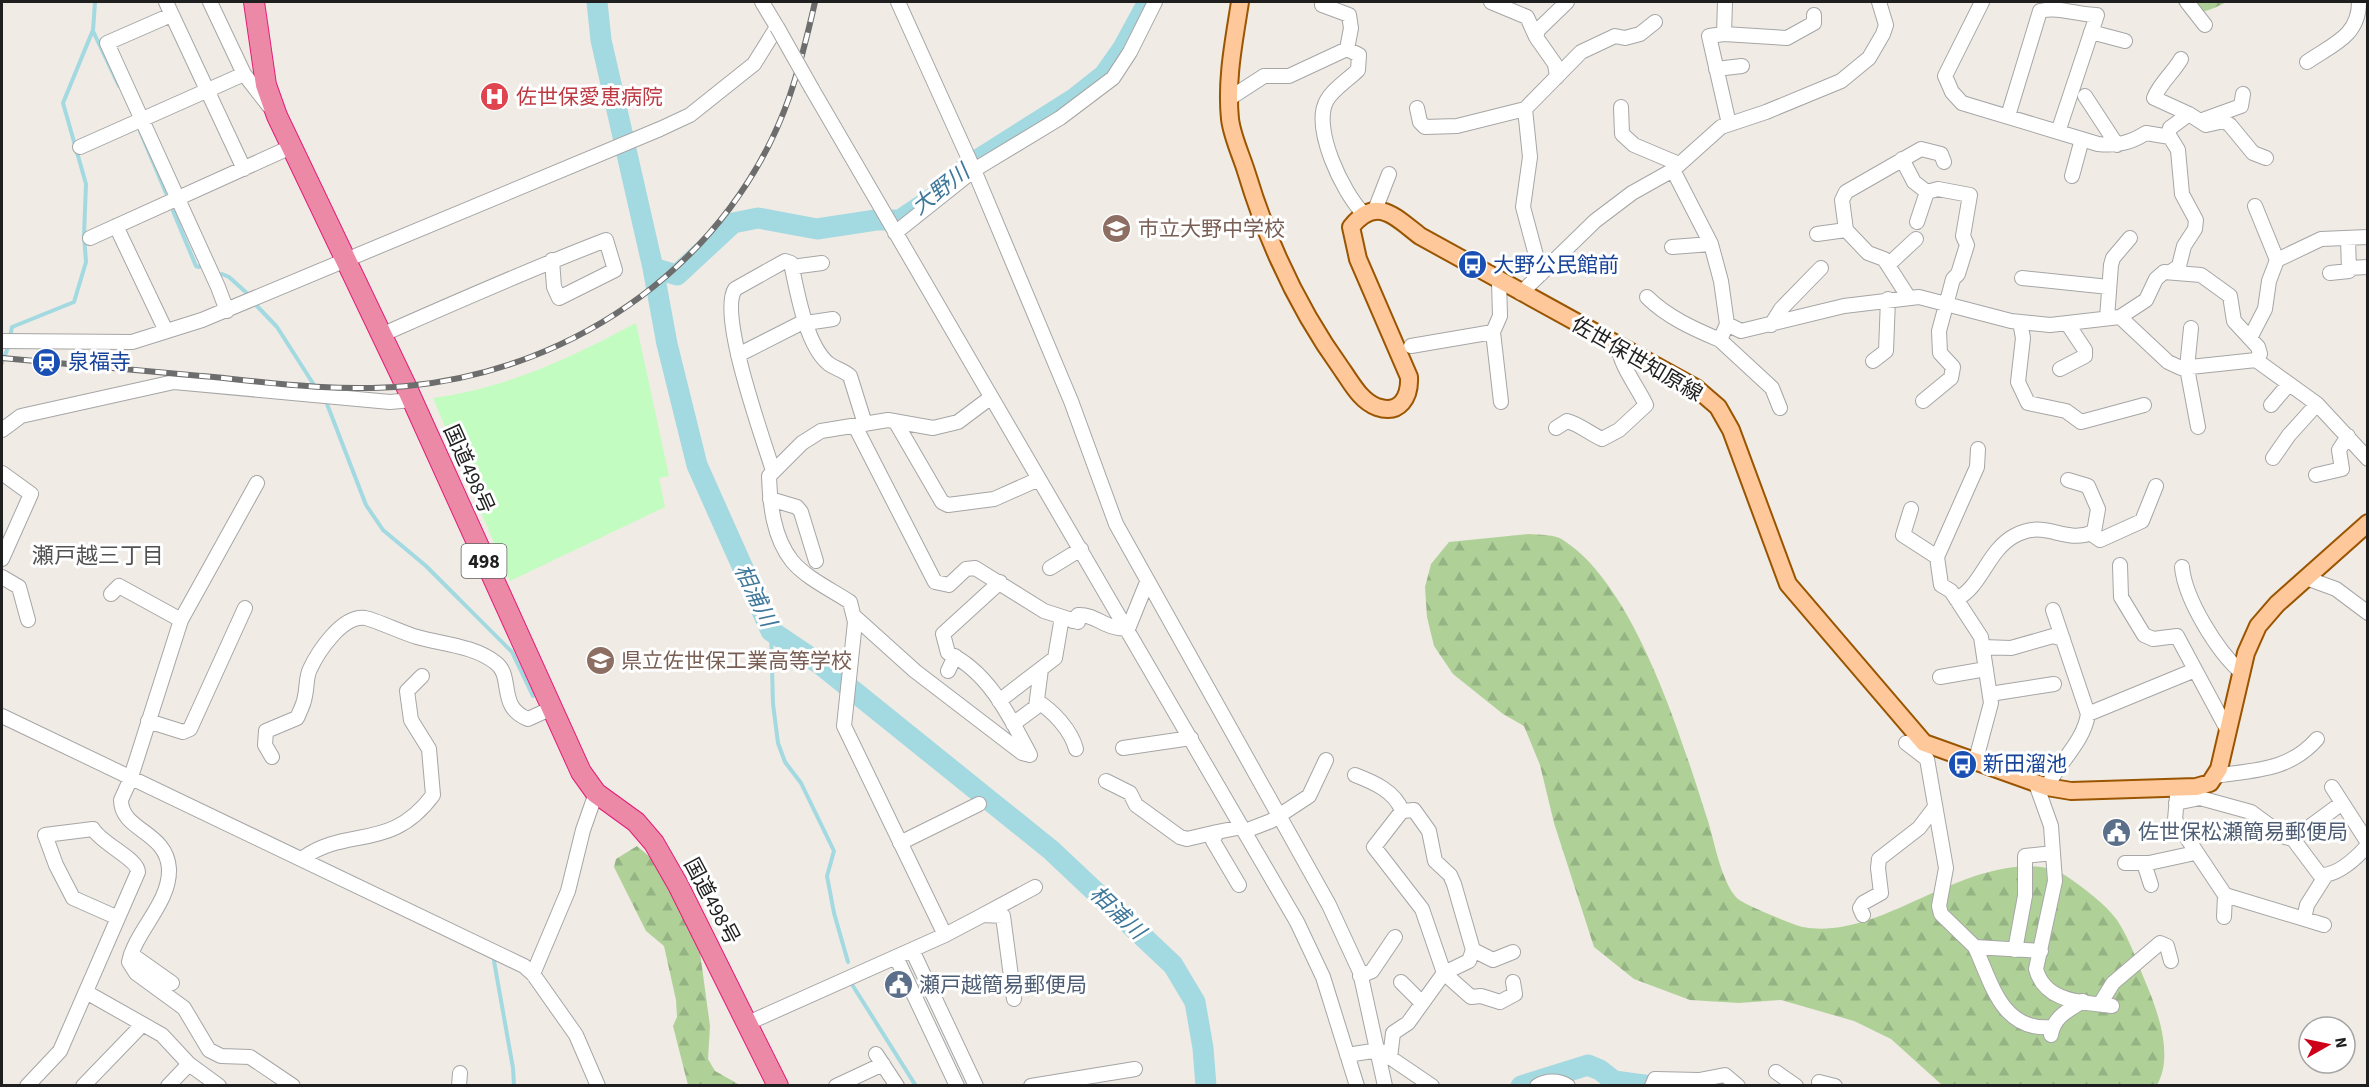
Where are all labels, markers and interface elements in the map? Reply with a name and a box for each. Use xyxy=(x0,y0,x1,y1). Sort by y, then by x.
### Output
hospital icon: 佐世保愛恵病院 xyxy=(479,81,511,113)
place label: 佐世保愛恵病院 xyxy=(516,82,663,112)
water label: 大野川 xyxy=(905,156,978,223)
school or university icon: 市立大野中学校 xyxy=(1101,213,1133,245)
place label: 市立大野中学校 xyxy=(1138,214,1285,244)
bus stop icon: 大野公民館前 xyxy=(1456,249,1488,281)
place label: 大野公民館前 xyxy=(1493,250,1619,280)
street label: 佐世保世知原線 xyxy=(1566,309,1708,409)
station icon: 泉福寺 xyxy=(31,346,63,378)
place label: 泉福寺 xyxy=(68,347,131,377)
street label: 国道498号 xyxy=(436,420,502,518)
district label: 瀬戸越三丁目 xyxy=(32,540,164,572)
road number: 498 xyxy=(462,544,506,578)
water label: 相浦川 xyxy=(726,559,785,634)
school or university icon: 県立佐世保工業高等学校 xyxy=(584,645,616,677)
place label: 県立佐世保工業高等学校 xyxy=(621,646,852,676)
bus stop icon: 新田溜池 xyxy=(1946,748,1978,780)
place label: 新田溜池 xyxy=(1983,749,2067,779)
public building icon: 佐世保松瀬簡易郵便局 xyxy=(2101,816,2133,848)
place label: 佐世保松瀬簡易郵便局 xyxy=(2138,817,2348,847)
street label: 国道498号 xyxy=(677,852,747,950)
water label: 相浦川 xyxy=(1082,879,1154,948)
public building icon: 瀬戸越簡易郵便局 xyxy=(882,969,914,1001)
place label: 瀬戸越簡易郵便局 xyxy=(919,970,1087,1000)
north arrow xyxy=(2297,1015,2357,1075)
text: N xyxy=(2329,1036,2353,1050)

